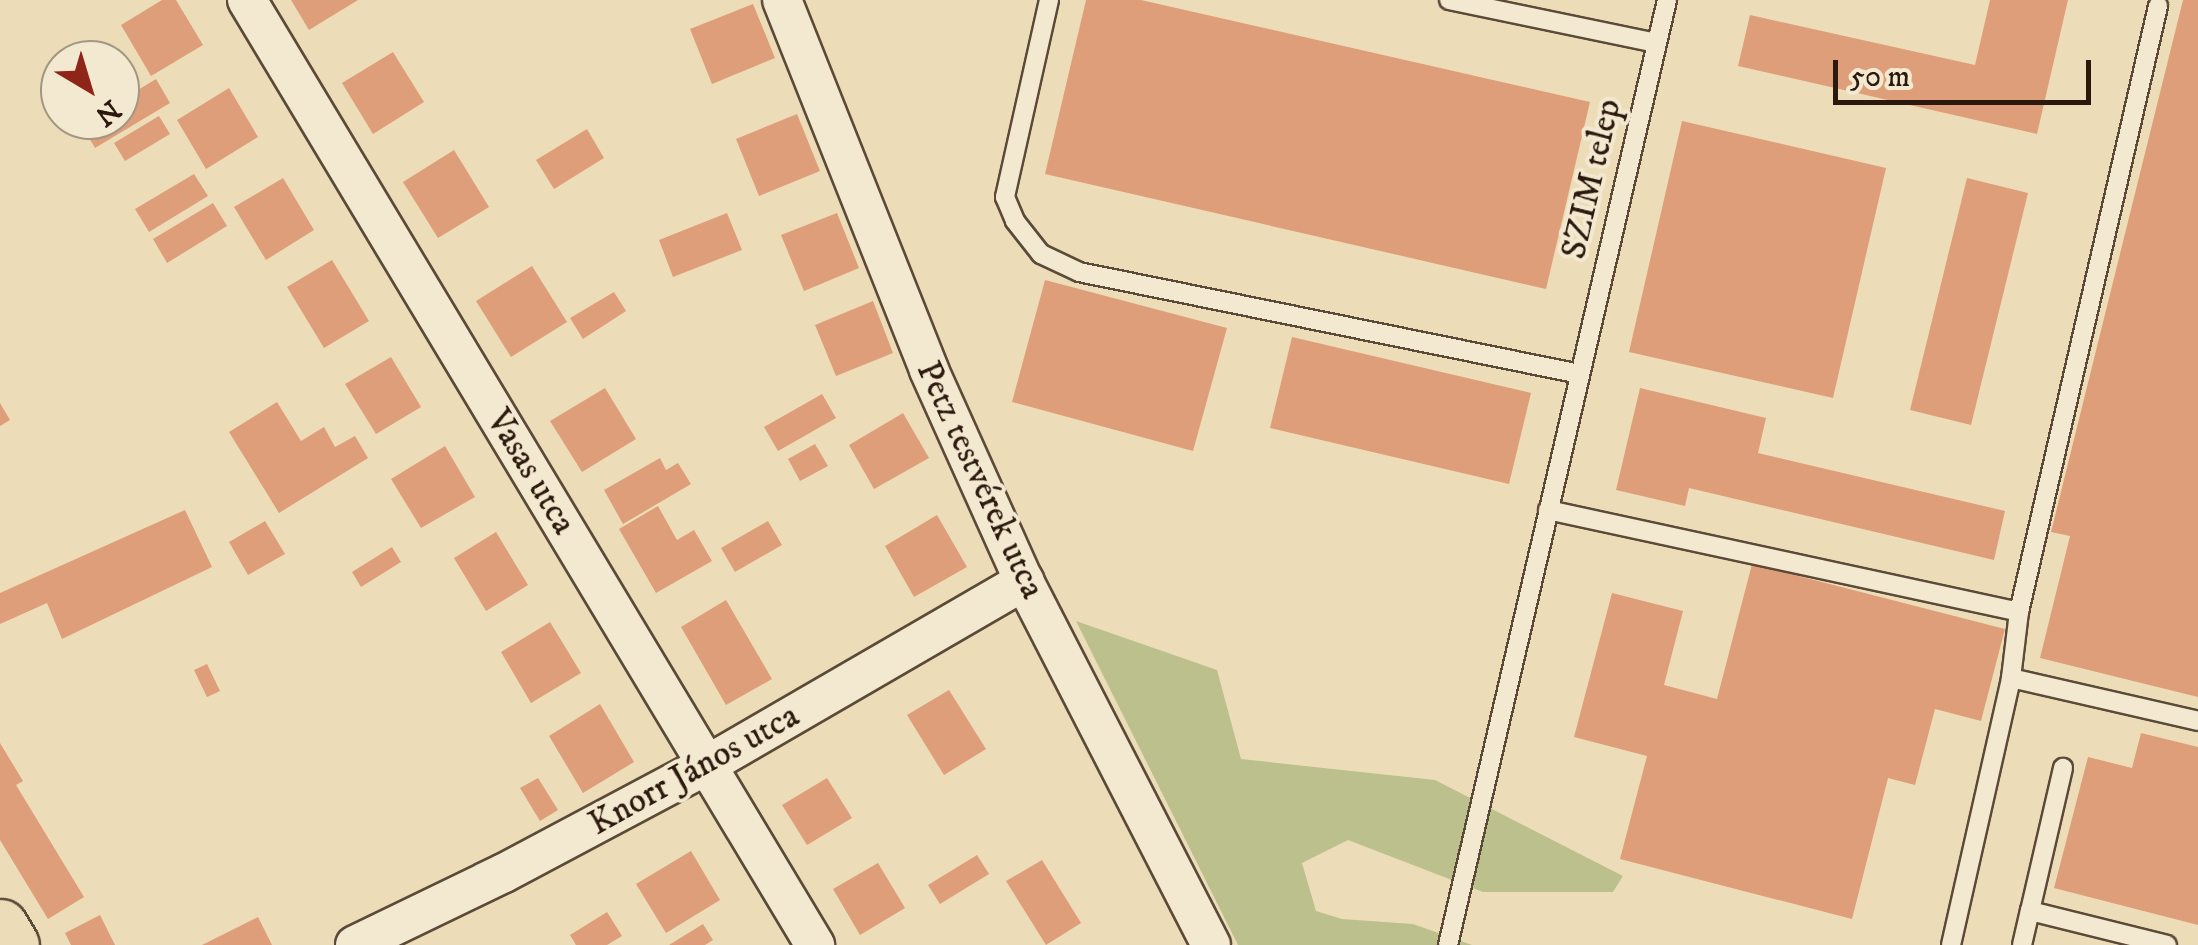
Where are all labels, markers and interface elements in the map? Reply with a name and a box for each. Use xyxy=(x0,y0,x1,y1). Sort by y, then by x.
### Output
north arrow xyxy=(40,40,140,140)
scale bar xyxy=(1838,40,2096,102)
text: 50 m xyxy=(1850,59,1910,96)
text: N xyxy=(88,92,127,133)
street label: SZIM telep xyxy=(1553,95,1631,263)
street label: Petz testvérek utca xyxy=(907,355,1053,605)
street label: Vasas utca xyxy=(477,402,585,542)
street label: Knorr János utca xyxy=(582,695,806,845)

